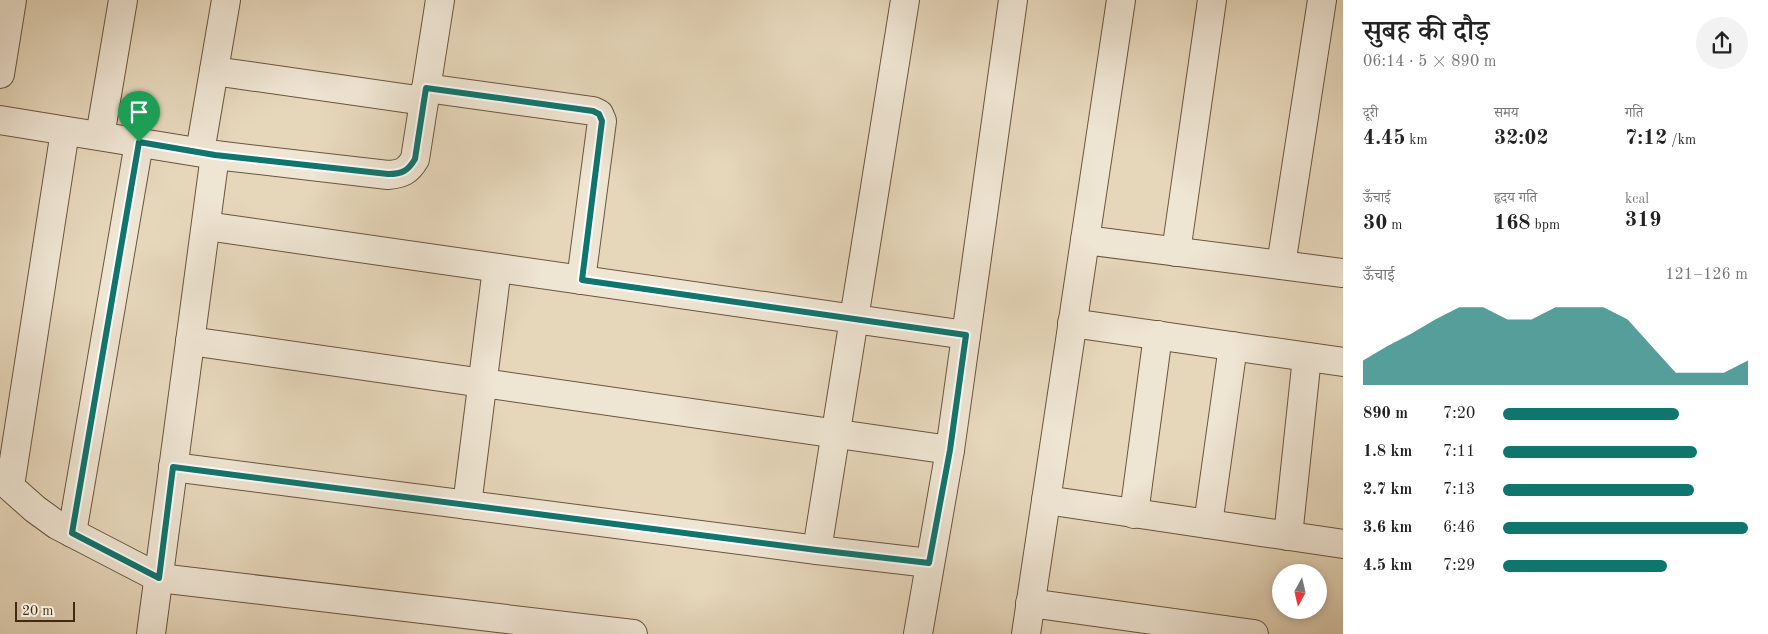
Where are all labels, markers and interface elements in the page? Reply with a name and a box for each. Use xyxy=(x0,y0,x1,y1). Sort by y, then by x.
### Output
button: share xyxy=(1696,17,1748,69)
text: सुबह की दौड़ xyxy=(1363,19,1489,47)
text: 06:14 · 5 × 890 m xyxy=(1363,54,1496,70)
pin xyxy=(118,91,160,142)
icon: arrive xyxy=(125,98,153,126)
text: दूरी xyxy=(1363,106,1378,120)
text: समय xyxy=(1494,106,1519,120)
text: गति xyxy=(1625,106,1643,120)
text: 4.45 xyxy=(1363,128,1405,149)
text: 32:02 xyxy=(1494,128,1549,149)
text: 7:12 xyxy=(1625,128,1667,149)
text: km xyxy=(1405,133,1428,147)
text: /km xyxy=(1667,133,1696,147)
text: ऊँचाई xyxy=(1363,191,1391,205)
text: हृदय गति xyxy=(1494,191,1537,205)
text: kcal xyxy=(1625,192,1649,206)
text: 319 xyxy=(1625,210,1662,231)
text: 30 xyxy=(1363,213,1387,234)
text: 168 xyxy=(1494,213,1531,234)
text: m xyxy=(1387,218,1402,232)
text: bpm xyxy=(1531,218,1560,232)
text: 121–126 m xyxy=(1665,267,1748,283)
text: ऊँचाई xyxy=(1363,268,1395,284)
text: 890 m xyxy=(1363,406,1408,422)
text: 7:20 xyxy=(1443,406,1475,422)
text: 1.8 km xyxy=(1363,444,1412,460)
text: 7:11 xyxy=(1443,444,1475,460)
text: 2.7 km xyxy=(1363,482,1412,498)
text: 7:13 xyxy=(1443,482,1475,498)
text: 3.6 km xyxy=(1363,520,1412,536)
text: 6:46 xyxy=(1443,520,1475,536)
text: 4.5 km xyxy=(1363,558,1412,574)
text: 7:29 xyxy=(1443,558,1475,574)
north arrow xyxy=(1272,564,1328,619)
map controls xyxy=(1272,564,1327,619)
scale bar xyxy=(15,599,75,622)
text: 20 m xyxy=(22,604,53,618)

